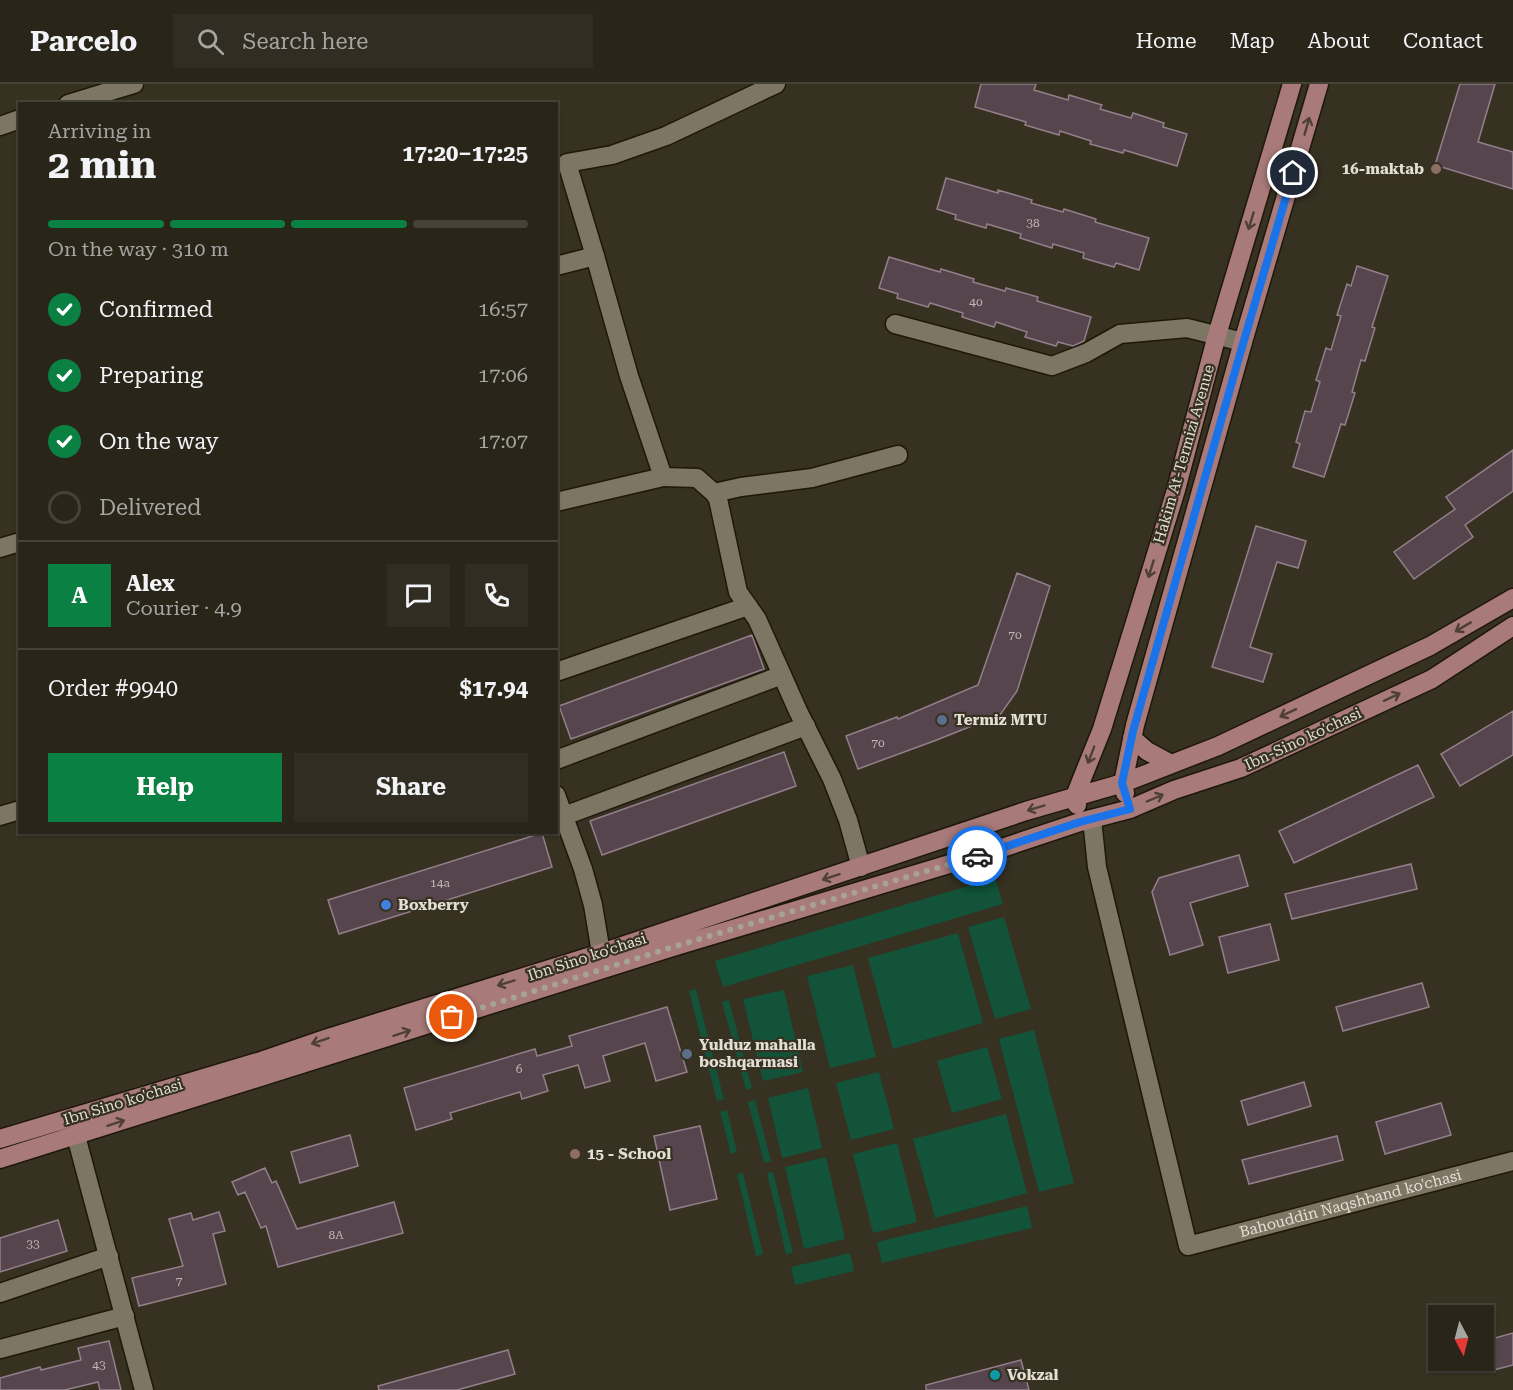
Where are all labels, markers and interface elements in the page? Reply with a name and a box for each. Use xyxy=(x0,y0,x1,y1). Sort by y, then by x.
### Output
search box xyxy=(173,14,593,68)
text: Parcelo xyxy=(30,25,137,58)
icon: search xyxy=(194,25,227,58)
text: Search here xyxy=(242,29,368,54)
text: Home xyxy=(1136,29,1197,53)
text: Map xyxy=(1230,29,1275,53)
text: About xyxy=(1308,29,1370,53)
text: Contact xyxy=(1403,29,1483,53)
one-way arrow xyxy=(1301,117,1313,136)
text: Arriving in xyxy=(48,119,151,143)
text: 17:20–17:25 xyxy=(402,141,528,166)
text: 2 min xyxy=(48,142,156,188)
pin xyxy=(1267,147,1318,198)
icon: home xyxy=(1276,156,1309,189)
place label: 16-maktab xyxy=(1342,160,1424,178)
marker: 16-maktab xyxy=(1429,162,1443,176)
one-way arrow xyxy=(1245,211,1256,230)
house number: 38 xyxy=(1026,216,1040,230)
text: On the way · 310 m xyxy=(48,237,229,261)
icon: check xyxy=(48,293,81,326)
house number: 40 xyxy=(969,295,983,309)
text: Confirmed xyxy=(99,297,213,322)
text: 16:57 xyxy=(478,297,528,321)
icon: check xyxy=(48,359,81,392)
street label: Hakim At-Termizi Avenue xyxy=(1150,362,1218,546)
text: Preparing xyxy=(99,363,203,388)
text: 17:06 xyxy=(478,363,528,387)
icon: check xyxy=(48,425,81,458)
text: On the way xyxy=(99,429,219,454)
text: 17:07 xyxy=(478,429,528,453)
text: Delivered xyxy=(99,495,201,520)
one-way arrow xyxy=(1145,560,1156,579)
button: chat xyxy=(387,564,450,627)
button: phone xyxy=(465,564,528,627)
text: Alex xyxy=(126,571,175,596)
text: A xyxy=(72,583,87,608)
text: Courier · 4.9 xyxy=(126,596,242,620)
one-way arrow xyxy=(1455,622,1472,634)
house number: 70 xyxy=(1008,628,1022,642)
text: Order #9940 xyxy=(48,676,178,701)
text: $17.94 xyxy=(459,676,528,701)
one-way arrow xyxy=(1383,691,1401,703)
street label: Ibn-Sino ko'chasi xyxy=(1242,704,1364,774)
one-way arrow xyxy=(1279,708,1297,720)
place label: Termiz MTU xyxy=(954,711,1048,729)
marker: Termiz MTU xyxy=(935,713,949,727)
house number: 70 xyxy=(871,736,885,750)
one-way arrow xyxy=(1085,745,1096,764)
button: Help xyxy=(48,753,282,822)
button: Share xyxy=(294,753,528,822)
one-way arrow xyxy=(1145,792,1164,803)
one-way arrow xyxy=(1027,803,1046,814)
courier xyxy=(947,826,1007,886)
icon: car xyxy=(961,840,994,873)
one-way arrow xyxy=(822,872,841,883)
house number: 14a xyxy=(430,876,450,890)
place label: Boxberry xyxy=(398,896,469,914)
marker: Boxberry xyxy=(379,898,393,912)
street label: Ibn Sino ko'chasi xyxy=(525,929,649,985)
one-way arrow xyxy=(497,978,516,989)
pin xyxy=(426,991,477,1042)
icon: bag xyxy=(435,1000,468,1033)
one-way arrow xyxy=(392,1027,411,1038)
one-way arrow xyxy=(311,1036,330,1047)
place label: Yulduz mahalla boshqarmasi xyxy=(699,1036,816,1071)
marker: Yulduz mahalla boshqarmasi xyxy=(680,1047,694,1061)
house number: 6 xyxy=(516,1062,523,1076)
street label: Ibn Sino ko'chasi xyxy=(61,1075,185,1129)
one-way arrow xyxy=(106,1117,125,1128)
place label: 15 - School xyxy=(587,1145,671,1163)
marker: 15 - School xyxy=(568,1147,582,1161)
street label: Bahouddin Naqshband ko'chasi xyxy=(1237,1166,1464,1241)
house number: 8A xyxy=(328,1228,344,1242)
house number: 33 xyxy=(26,1237,40,1251)
house number: 7 xyxy=(176,1274,183,1288)
north arrow xyxy=(1428,1305,1494,1371)
map controls xyxy=(1428,1305,1494,1371)
house number: 43 xyxy=(92,1358,106,1372)
place label: Vokzal xyxy=(1007,1366,1058,1384)
marker: Vokzal xyxy=(988,1368,1002,1382)

